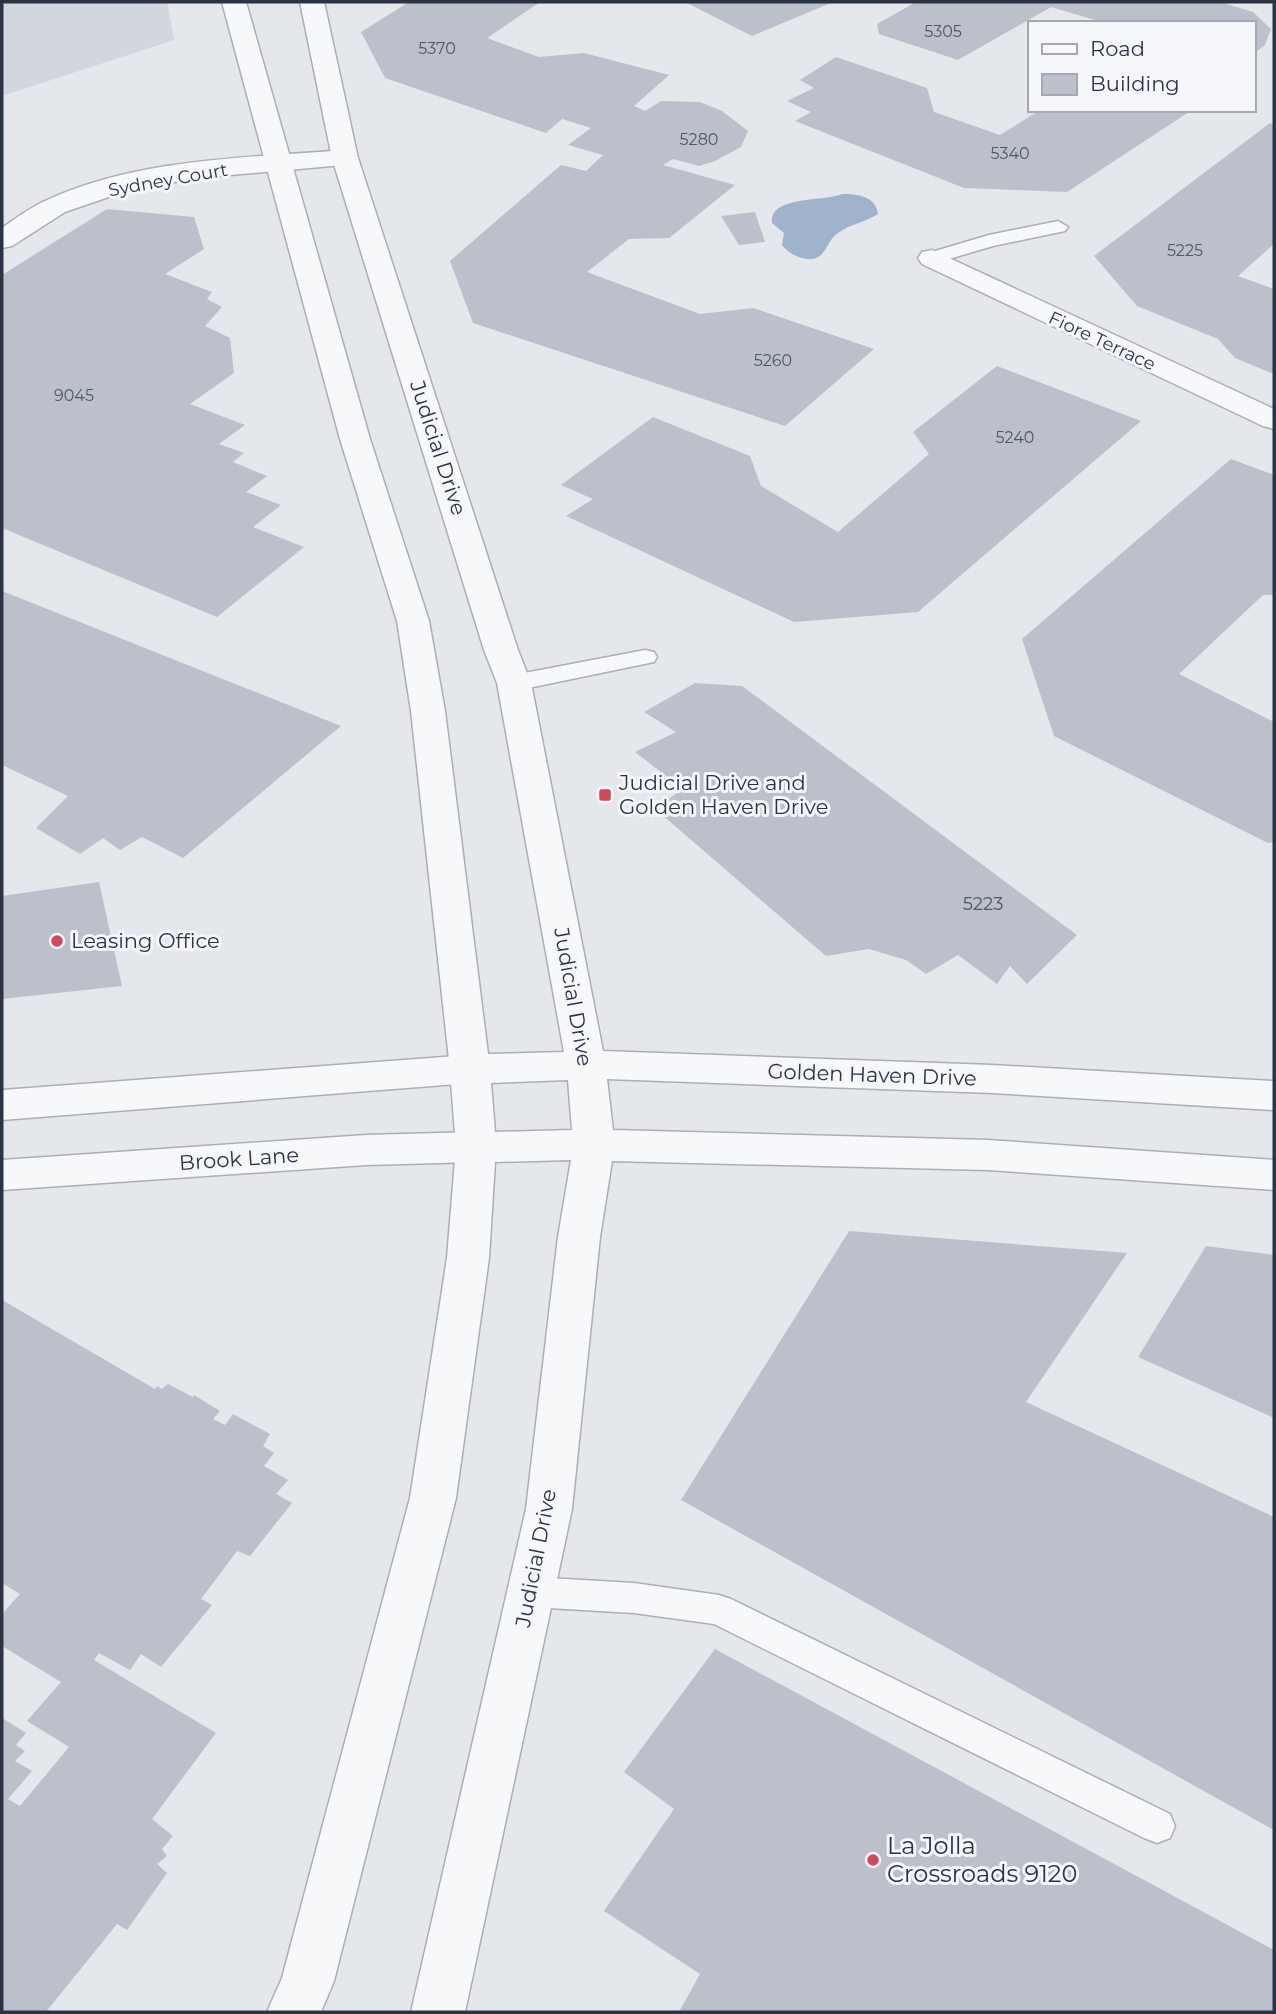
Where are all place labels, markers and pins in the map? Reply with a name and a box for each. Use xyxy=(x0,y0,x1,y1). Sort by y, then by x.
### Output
place label: Judicial Drive and Golden Haven Drive xyxy=(618,770,828,819)
marker: Judicial Drive and Golden Haven Drive xyxy=(597,787,613,803)
place label: Leasing Office xyxy=(71,928,220,953)
marker: Leasing Office xyxy=(49,933,65,949)
place label: La Jolla Crossroads 9120 xyxy=(887,1831,1077,1888)
marker: La Jolla Crossroads 9120 xyxy=(865,1852,881,1868)

